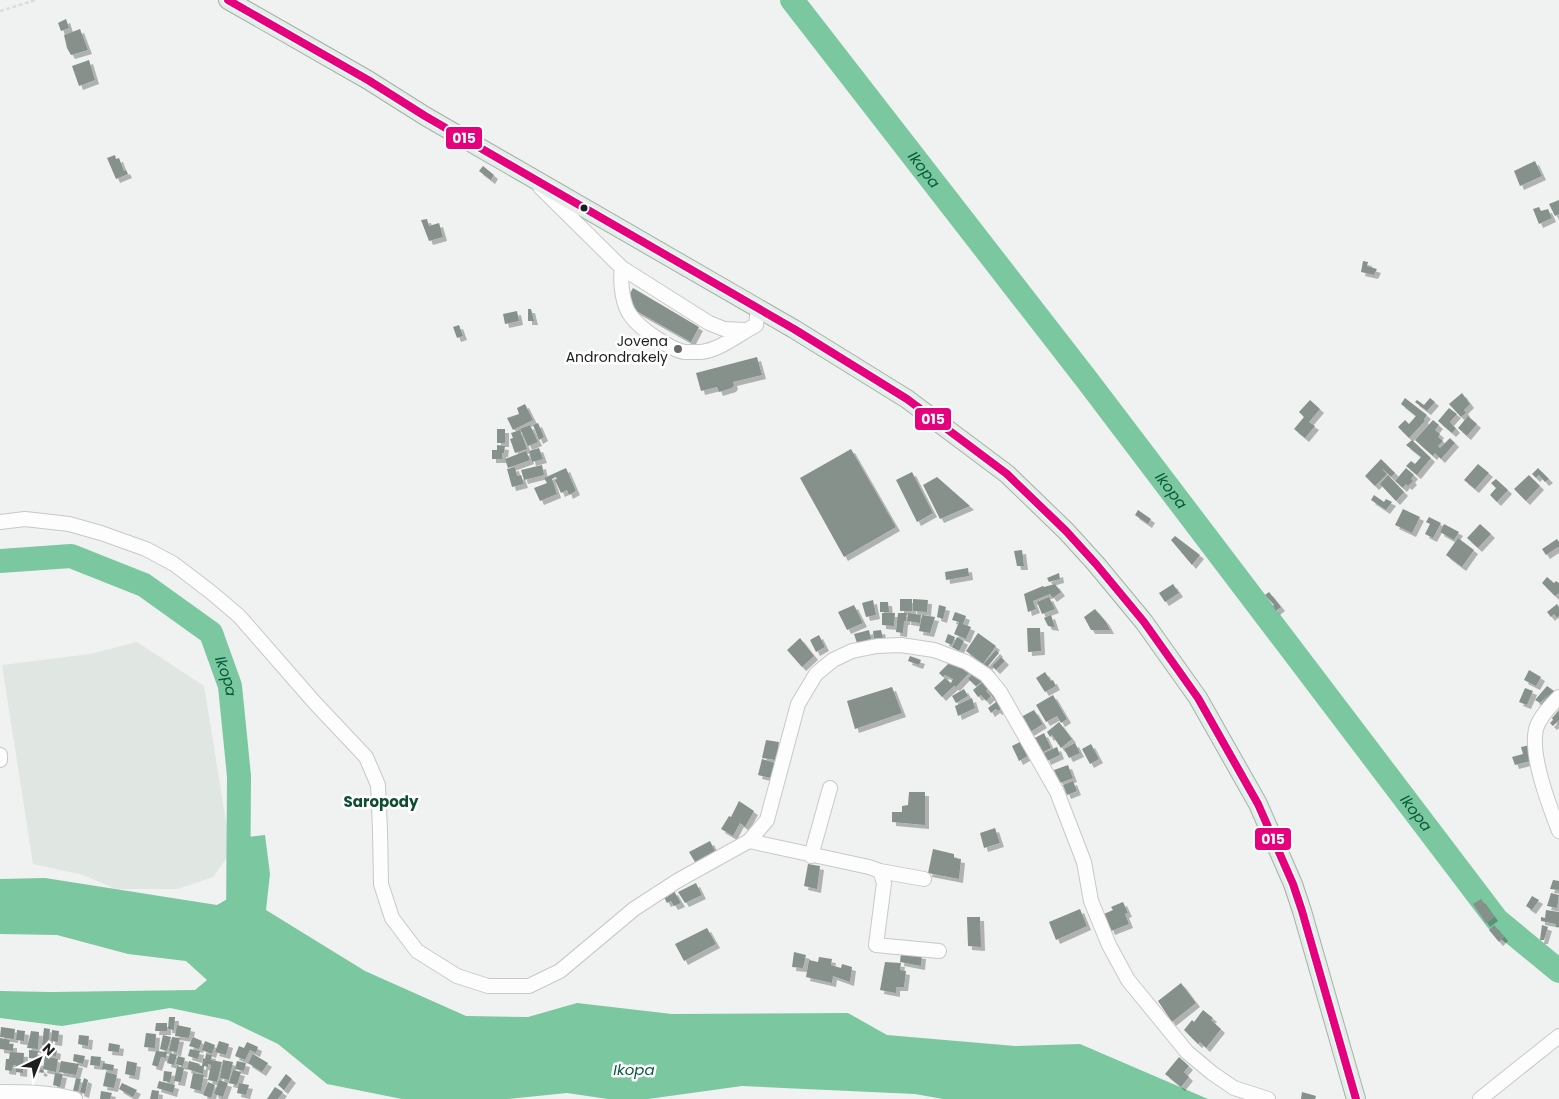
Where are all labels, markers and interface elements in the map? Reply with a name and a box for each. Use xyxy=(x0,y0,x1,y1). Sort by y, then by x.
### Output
line badge: 015 xyxy=(445,126,483,150)
text: 015 xyxy=(452,128,476,148)
water label: Ikopa xyxy=(903,147,945,192)
unlabelled marker xyxy=(579,203,589,213)
place label: Jovena Androndrakely xyxy=(566,331,668,367)
marker: Jovena Androndrakely xyxy=(672,343,684,355)
line badge: 015 xyxy=(914,407,952,431)
text: 015 xyxy=(921,409,945,429)
water label: Ikopa xyxy=(1151,468,1192,513)
water label: Ikopa xyxy=(210,653,242,697)
water label: Ikopa xyxy=(1395,790,1437,836)
district label: Saropody xyxy=(344,791,419,812)
line badge: 015 xyxy=(1254,827,1292,851)
text: 015 xyxy=(1261,829,1285,849)
north arrow xyxy=(15,1034,65,1084)
text: N xyxy=(38,1039,60,1060)
water label: Ikopa xyxy=(613,1059,655,1080)

